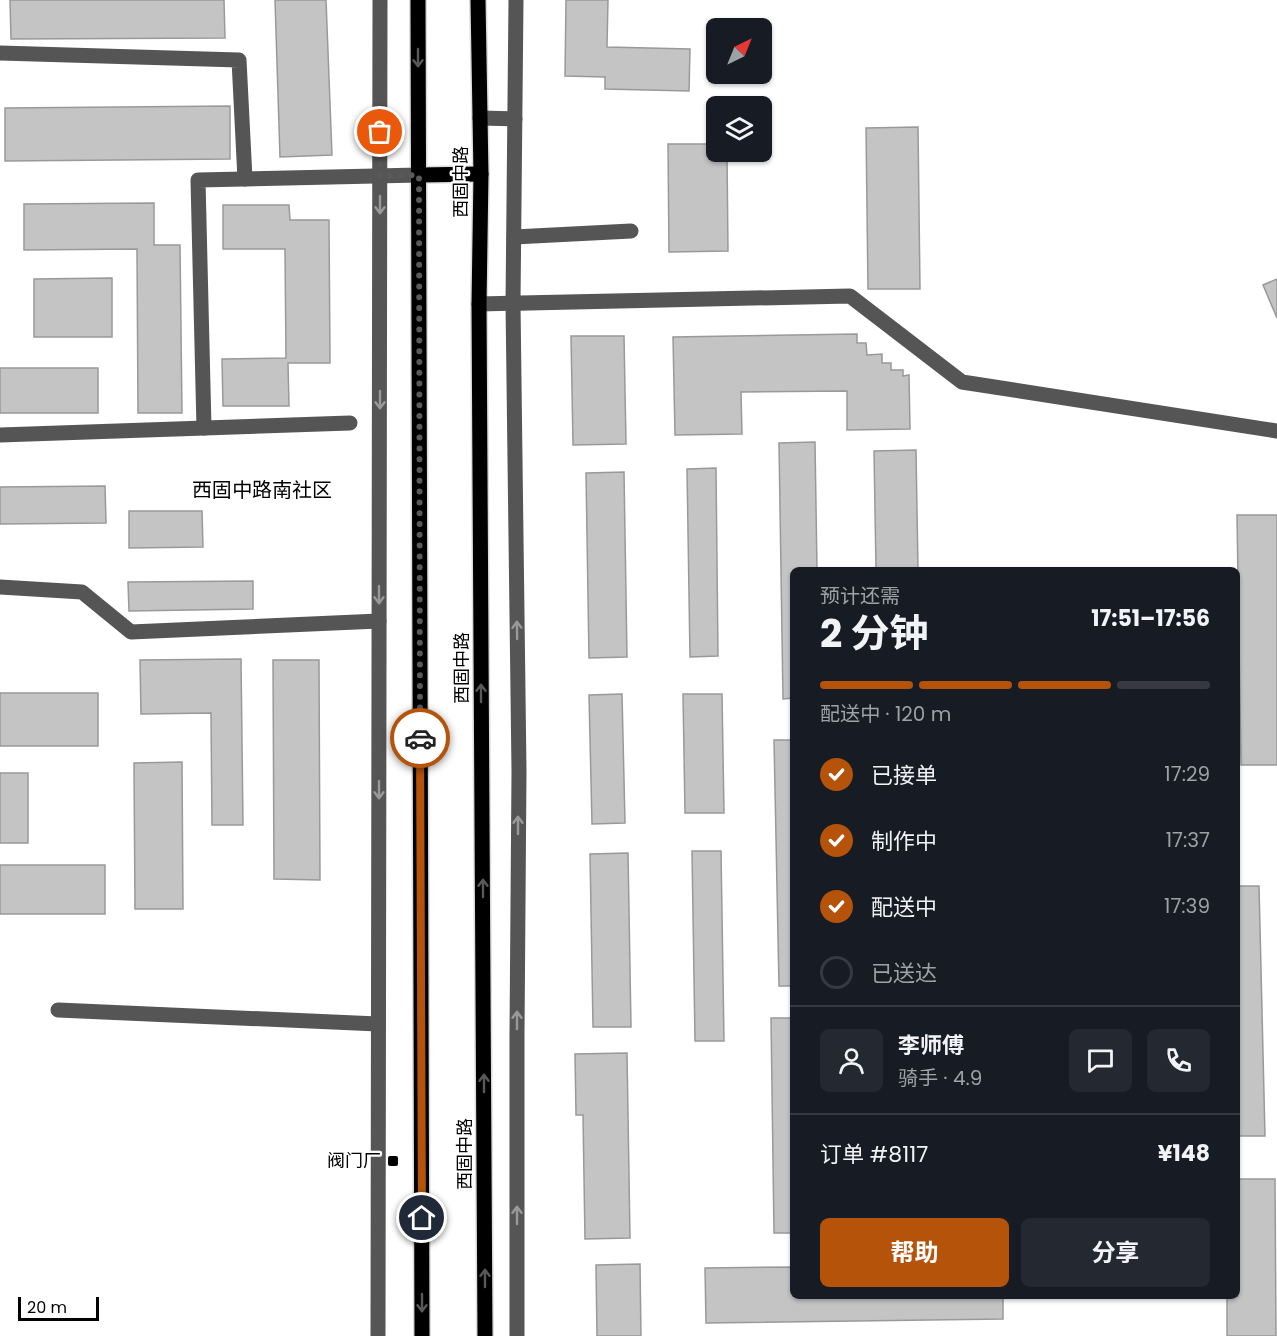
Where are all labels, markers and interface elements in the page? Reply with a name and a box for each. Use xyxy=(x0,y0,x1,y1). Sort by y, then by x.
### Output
north arrow xyxy=(706,18,772,84)
map controls xyxy=(706,18,772,162)
one-way arrow xyxy=(412,48,424,68)
button: layers xyxy=(706,96,772,162)
pin xyxy=(354,106,405,157)
icon: bag xyxy=(363,115,396,148)
street label: 西固中路 xyxy=(448,146,473,218)
one-way arrow xyxy=(374,195,386,215)
one-way arrow xyxy=(374,390,386,410)
district label: 西固中路南社区 xyxy=(192,476,332,504)
text: 预计还需 xyxy=(820,582,900,610)
one-way arrow xyxy=(373,585,385,605)
text: 17:51–17:56 xyxy=(1091,603,1210,634)
text: 2 分钟 xyxy=(820,606,929,661)
one-way arrow xyxy=(511,620,523,640)
street label: 西固中路 xyxy=(449,632,474,704)
one-way arrow xyxy=(476,683,487,703)
text: 配送中 · 120 m xyxy=(820,700,951,728)
courier xyxy=(390,708,450,768)
icon: car xyxy=(404,722,437,755)
icon: check xyxy=(820,758,853,791)
text: 已接单 xyxy=(871,760,937,791)
text: 17:29 xyxy=(1164,760,1210,788)
one-way arrow xyxy=(373,780,385,800)
one-way arrow xyxy=(512,815,524,835)
icon: check xyxy=(820,824,853,857)
text: 制作中 xyxy=(871,826,937,857)
text: 17:37 xyxy=(1166,826,1210,854)
one-way arrow xyxy=(477,878,489,898)
icon: check xyxy=(820,890,853,923)
text: 配送中 xyxy=(871,892,937,923)
text: 17:39 xyxy=(1164,892,1210,920)
text: 已送达 xyxy=(871,958,937,989)
one-way arrow xyxy=(511,1010,523,1030)
button: person xyxy=(820,1029,883,1092)
button: chat xyxy=(1069,1029,1132,1092)
button: phone xyxy=(1147,1029,1210,1092)
text: 李师傅 xyxy=(898,1030,964,1061)
text: 骑手 · 4.9 xyxy=(898,1064,982,1092)
one-way arrow xyxy=(478,1073,490,1093)
street label: 西固中路 xyxy=(452,1118,477,1190)
text: ¥148 xyxy=(1158,1138,1210,1169)
text: 订单 #8117 xyxy=(820,1139,928,1170)
place label: 阀门厂 xyxy=(327,1148,381,1173)
marker: 阀门厂 xyxy=(386,1154,400,1168)
pin xyxy=(396,1192,447,1243)
icon: home xyxy=(405,1201,438,1234)
one-way arrow xyxy=(511,1205,523,1225)
button: 帮助 xyxy=(820,1218,1009,1287)
button: 分享 xyxy=(1021,1218,1210,1287)
one-way arrow xyxy=(479,1268,491,1288)
one-way arrow xyxy=(416,1293,428,1313)
scale bar xyxy=(18,1294,99,1322)
text: 20 m xyxy=(27,1296,67,1319)

